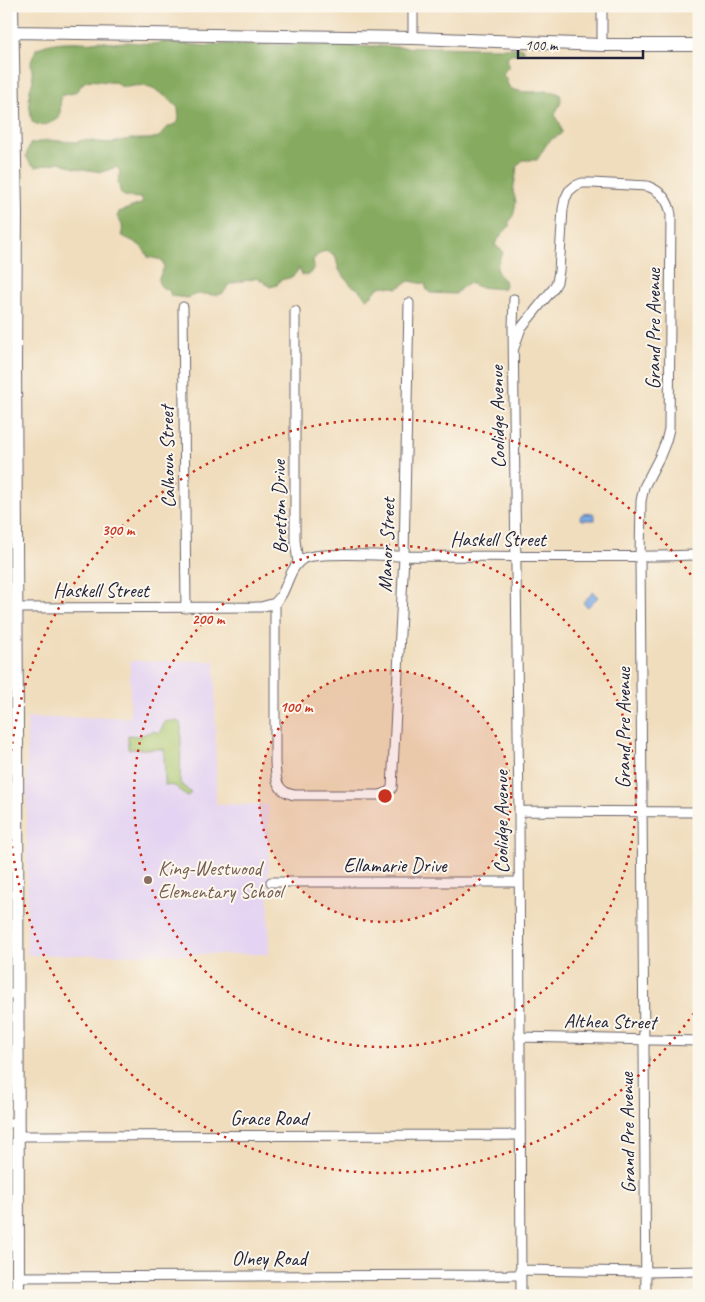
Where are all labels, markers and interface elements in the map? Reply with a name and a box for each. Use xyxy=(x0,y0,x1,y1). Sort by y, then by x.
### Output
scale bar xyxy=(518,28,642,60)
text: 100 m xyxy=(525,36,559,55)
street label: Grand Pre Avenue xyxy=(641,267,666,389)
street label: Coolidge Avenue xyxy=(484,364,511,469)
street label: Calhoun Street xyxy=(154,402,181,508)
street label: Bretton Drive xyxy=(266,458,293,554)
street label: Manor Street xyxy=(372,495,401,593)
text: 300 m xyxy=(102,521,136,540)
street label: Haskell Street xyxy=(450,527,548,552)
street label: Haskell Street xyxy=(53,578,151,603)
text: 200 m xyxy=(192,610,226,629)
street label: Grand Pre Avenue xyxy=(611,666,636,788)
text: 100 m xyxy=(280,698,314,717)
street label: Coolidge Avenue xyxy=(489,769,514,873)
centre of rings xyxy=(376,787,394,805)
street label: Ellamarie Drive xyxy=(343,853,448,878)
place label: King-Westwood Elementary School xyxy=(158,856,286,904)
marker: King-Westwood Elementary School xyxy=(142,874,154,886)
street label: Althea Street xyxy=(564,1008,660,1035)
street label: Grand Pre Avenue xyxy=(614,1071,641,1194)
street label: Grace Road xyxy=(230,1106,311,1131)
street label: Olney Road xyxy=(232,1246,309,1271)

